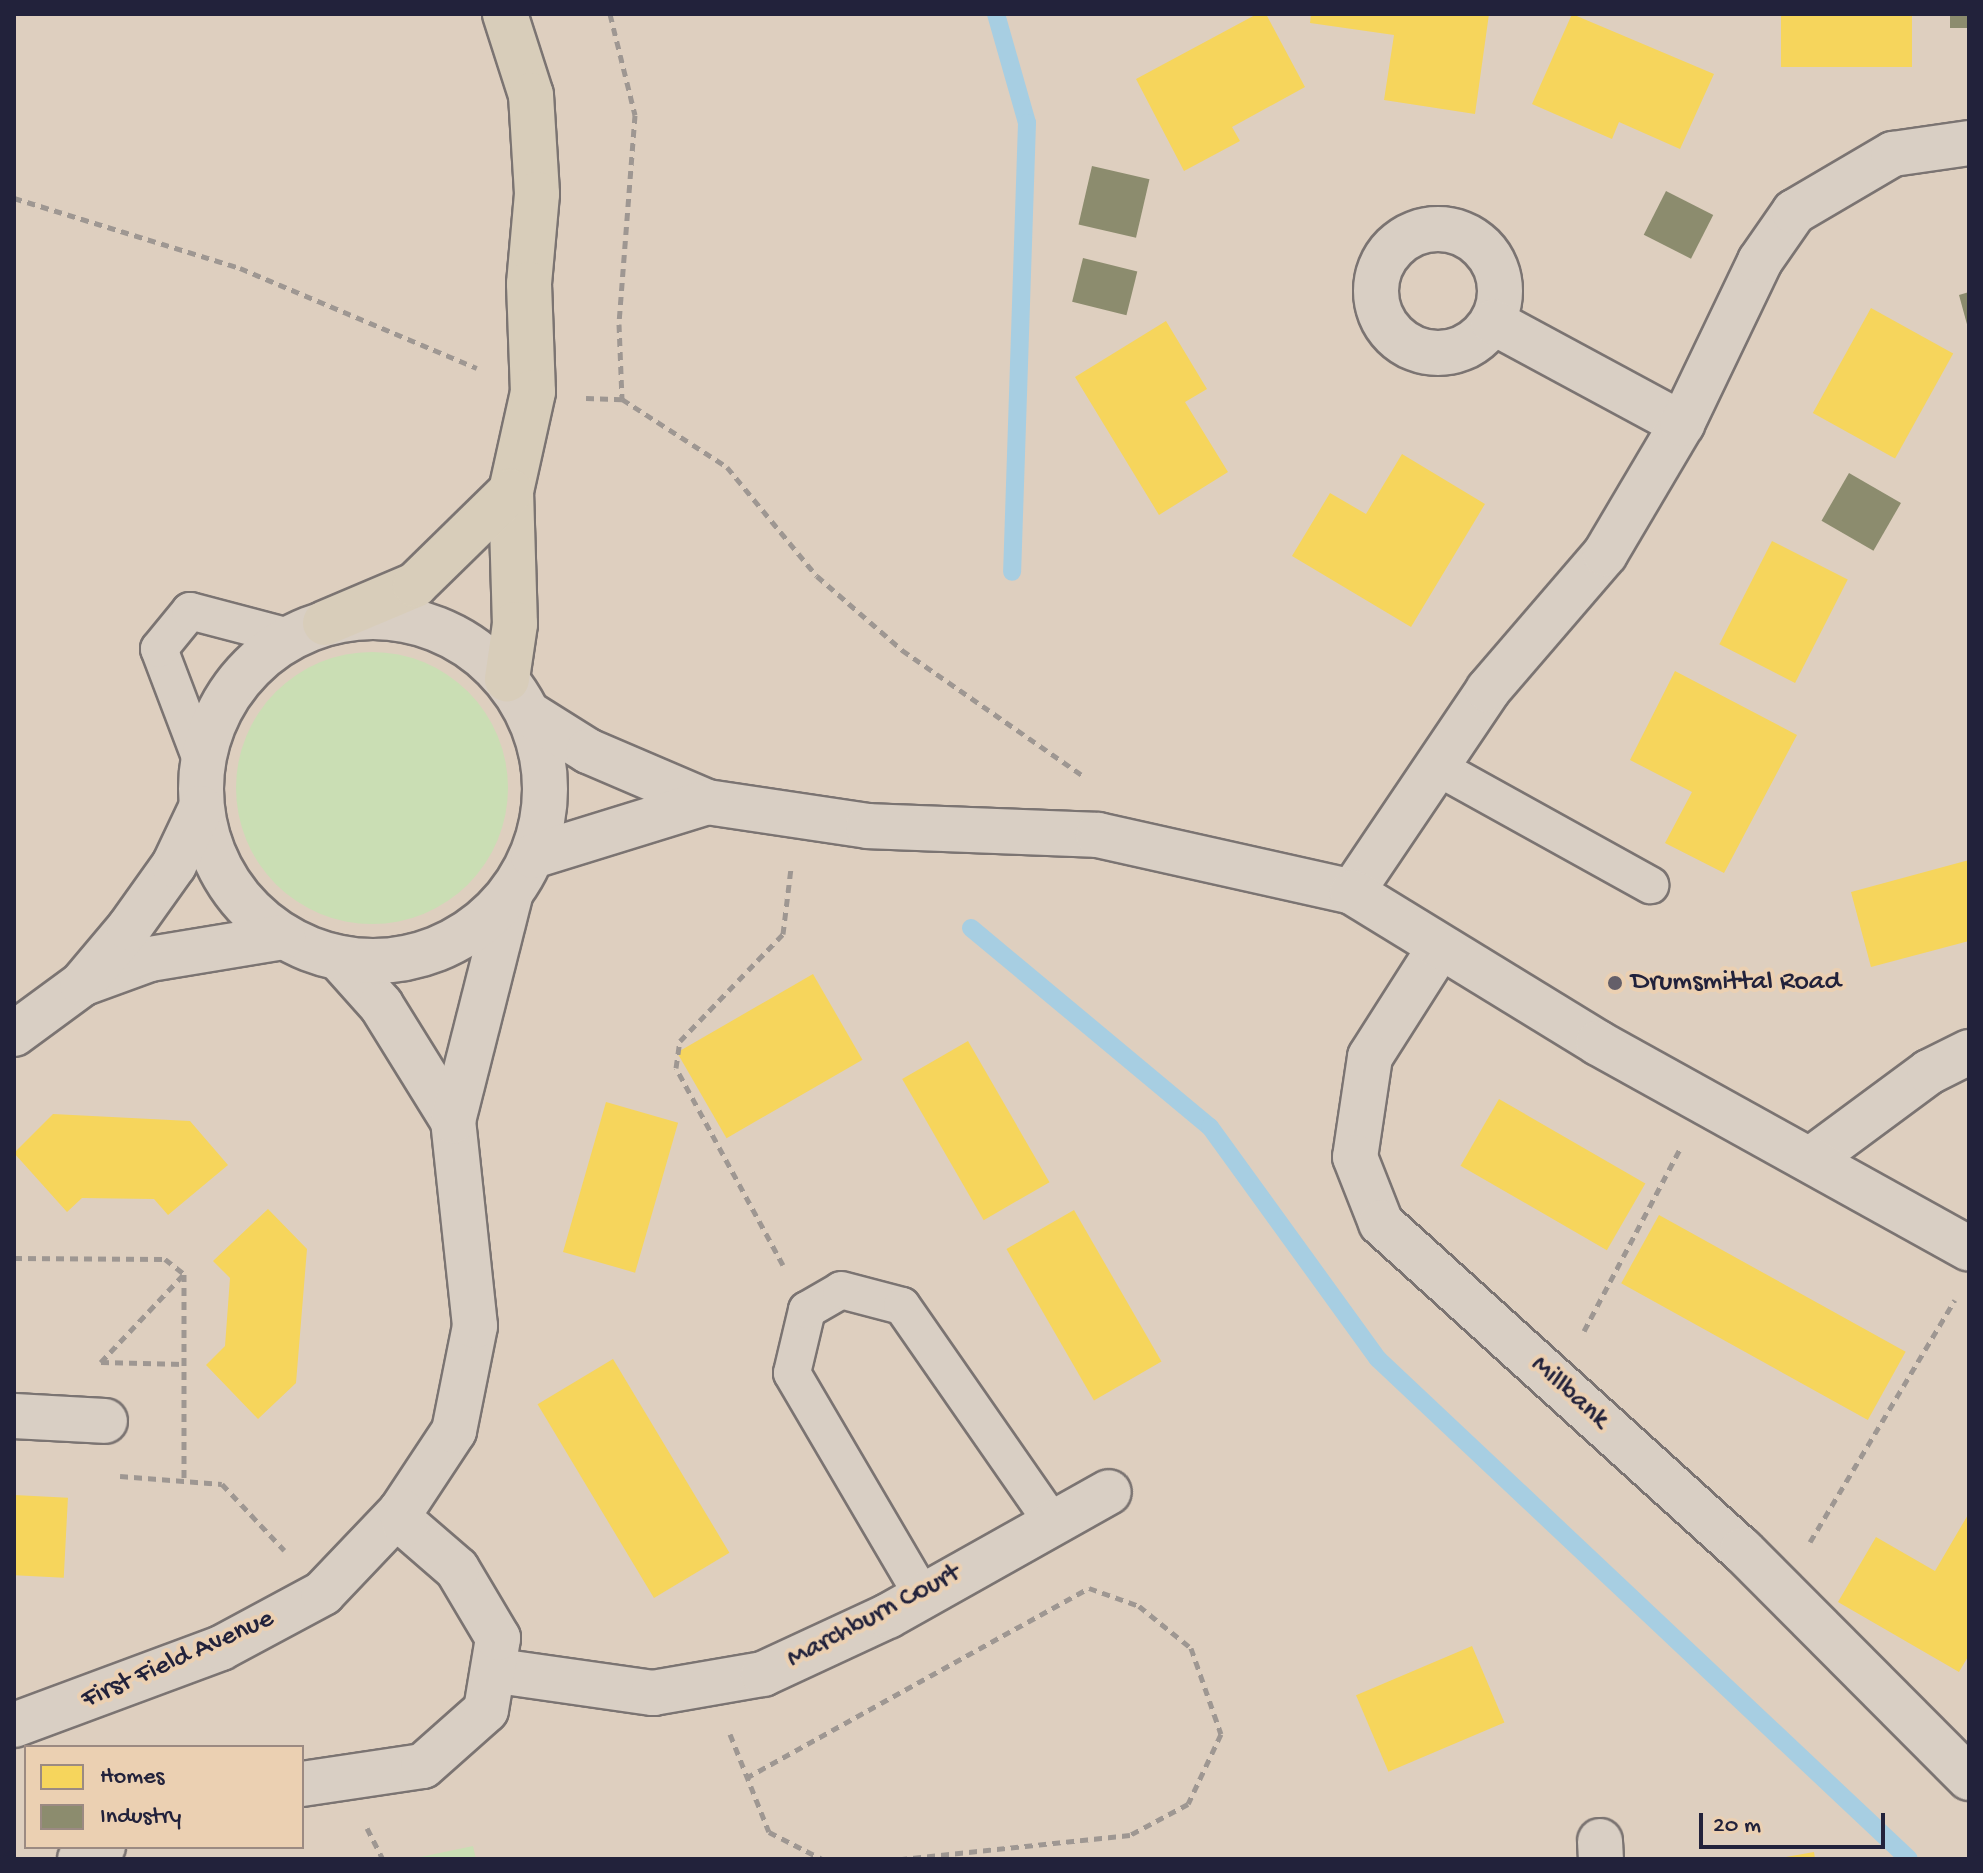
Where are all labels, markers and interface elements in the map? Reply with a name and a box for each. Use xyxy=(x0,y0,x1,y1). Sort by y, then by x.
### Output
place label: Drumsmittal Road xyxy=(1631,966,1841,1000)
marker: Drumsmittal Road xyxy=(1606,974,1624,992)
street label: Millbank xyxy=(1523,1349,1615,1437)
street label: Marchburn Court xyxy=(782,1557,966,1677)
street label: First Field Avenue xyxy=(77,1603,279,1717)
legend xyxy=(24,1745,304,1849)
text: Homes xyxy=(100,1763,164,1792)
scale bar xyxy=(1703,1797,1889,1847)
text: Industry xyxy=(100,1803,181,1832)
text: 20 m xyxy=(1713,1812,1761,1841)

